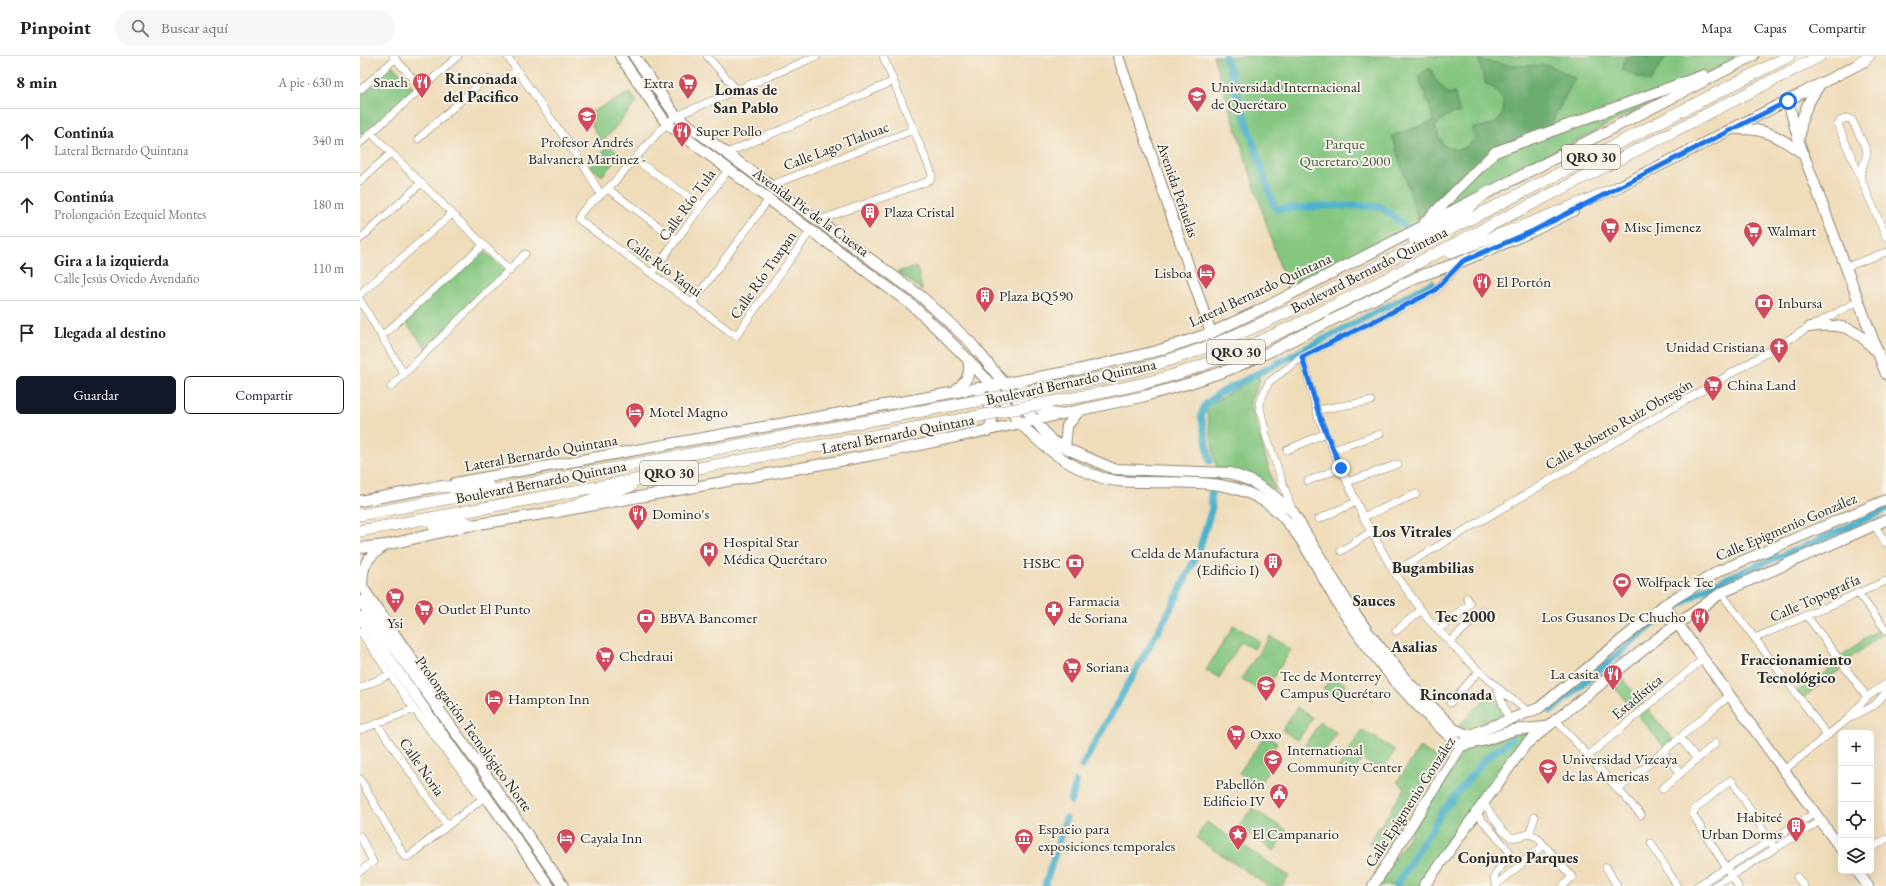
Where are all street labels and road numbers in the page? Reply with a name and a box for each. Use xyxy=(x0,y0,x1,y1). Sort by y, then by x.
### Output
street label: Calle Lago Tlahuac xyxy=(780,117,891,174)
street label: Avenida Peñuelas xyxy=(1153,139,1204,240)
road number: QRO 30 xyxy=(1562,145,1620,169)
street label: Avenida Pie de la Cuesta xyxy=(749,162,873,260)
street label: Calle Río Tula xyxy=(654,165,719,245)
street label: Boulevard Bernardo Quintana xyxy=(1287,222,1450,317)
street label: Calle Río Tuxpan xyxy=(725,227,800,322)
street label: Calle Río Yaqui xyxy=(622,232,707,301)
street label: Lateral Bernardo Quintana xyxy=(1186,248,1334,331)
road number: QRO 30 xyxy=(1207,340,1265,364)
street label: Boulevard Bernardo Quintana xyxy=(984,354,1158,409)
street label: Calle Roberto Ruiz Obregón xyxy=(1542,373,1696,474)
street label: Lateral Bernardo Quintana xyxy=(820,409,976,458)
street label: Lateral Bernardo Quintana xyxy=(463,430,619,475)
street label: Boulevard Bernardo Quintana xyxy=(454,456,628,507)
road number: QRO 30 xyxy=(640,461,698,485)
street label: Calle Epigmenio González xyxy=(1712,488,1860,565)
street label: Calle Topografía xyxy=(1767,569,1863,626)
street label: Prolongación Tecnológico Norte xyxy=(412,652,537,815)
street label: Estadística xyxy=(1607,670,1666,723)
street label: Calle Epigmenio González xyxy=(1360,733,1459,871)
street label: Calle Noria xyxy=(396,734,449,799)

